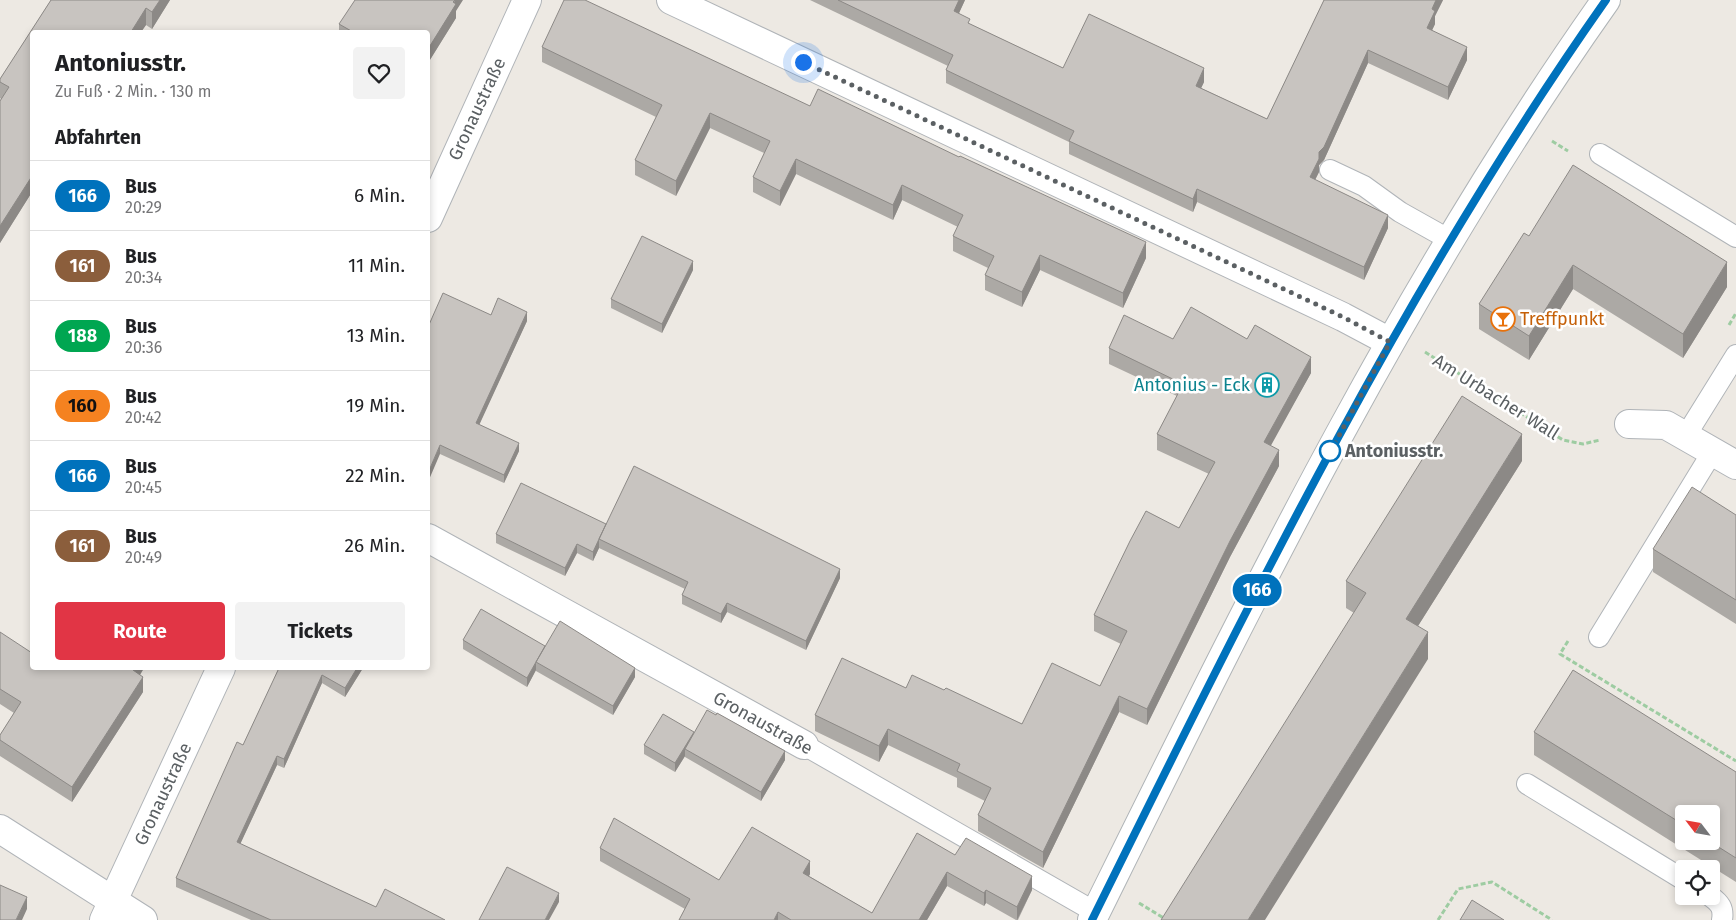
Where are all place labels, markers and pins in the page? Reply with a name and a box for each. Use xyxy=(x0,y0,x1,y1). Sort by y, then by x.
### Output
bar icon: Treffpunkt xyxy=(1490,306,1516,332)
place label: Treffpunkt xyxy=(1520,308,1605,330)
building icon: Antonius - Eck xyxy=(1254,372,1280,398)
place label: Antonius - Eck xyxy=(1134,374,1251,396)
marker: Antoniusstr. xyxy=(1319,440,1341,462)
place label: Antoniusstr. xyxy=(1344,440,1443,462)

